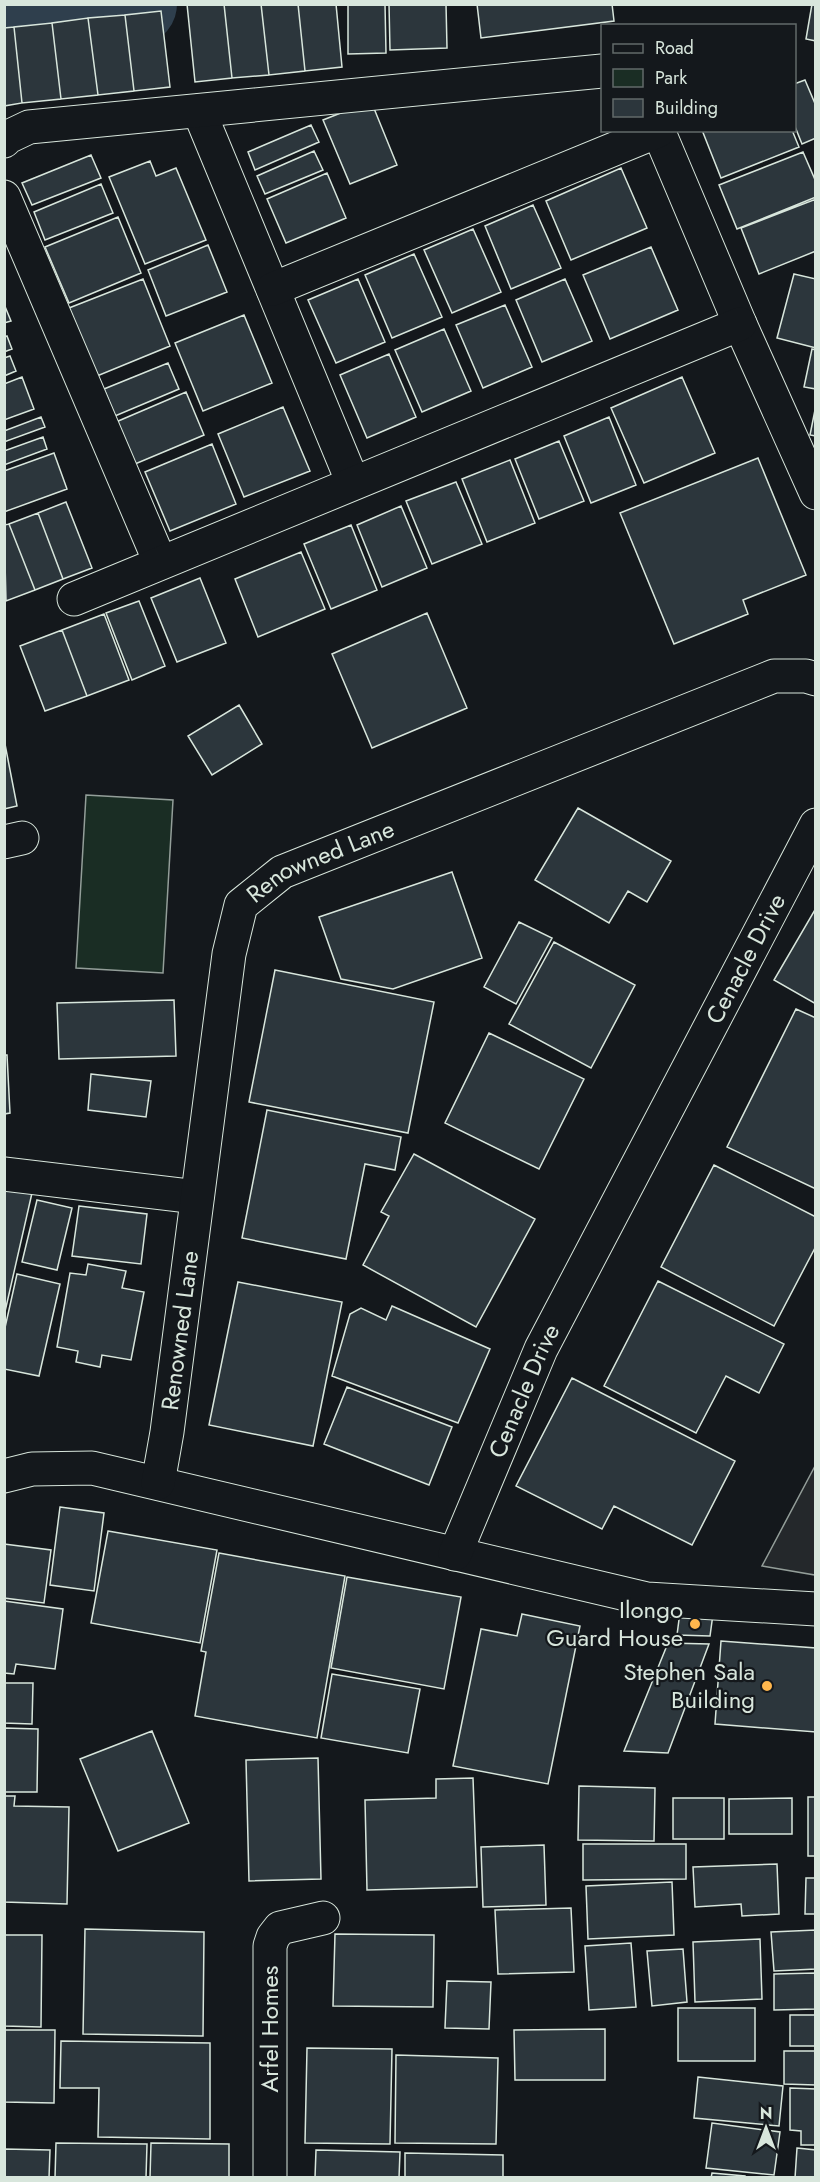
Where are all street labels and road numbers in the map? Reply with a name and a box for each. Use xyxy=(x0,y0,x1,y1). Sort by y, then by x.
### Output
street label: Renowned Lane xyxy=(239,811,399,911)
street label: Cenacle Drive xyxy=(697,887,794,1030)
street label: Renowned Lane xyxy=(152,1249,207,1413)
street label: Cenacle Drive xyxy=(479,1317,568,1463)
street label: Arfel Homes xyxy=(252,1965,287,2093)

